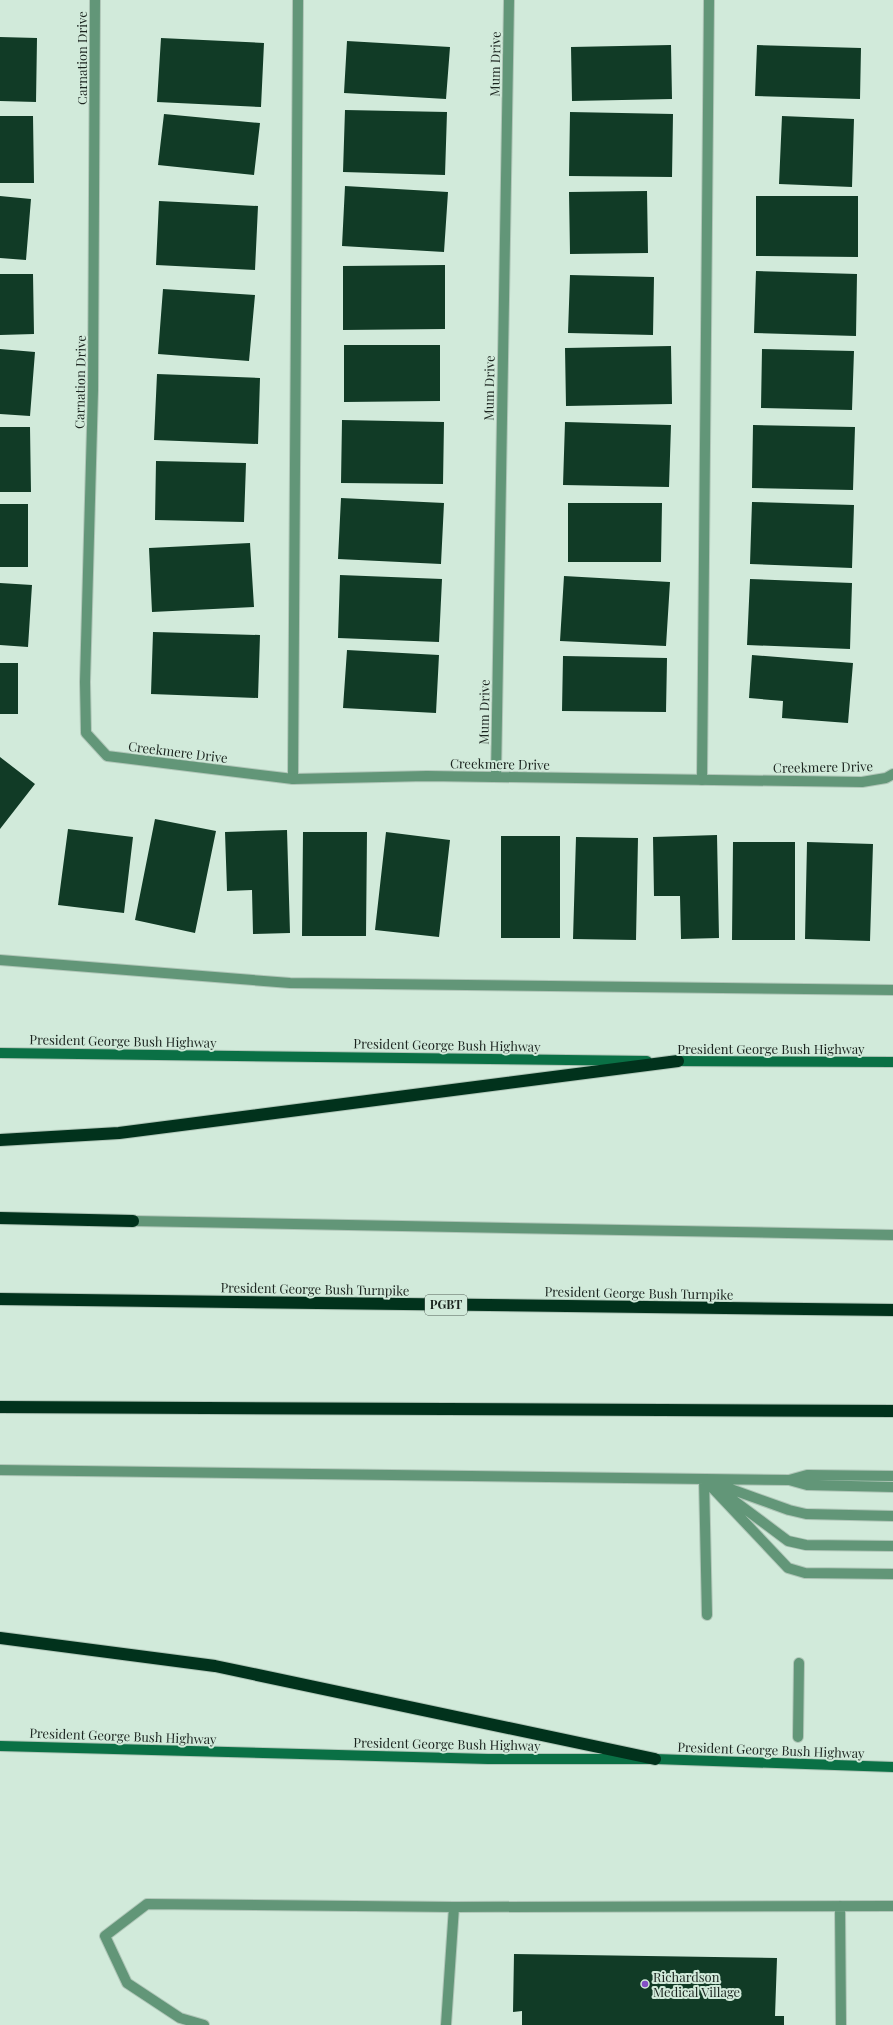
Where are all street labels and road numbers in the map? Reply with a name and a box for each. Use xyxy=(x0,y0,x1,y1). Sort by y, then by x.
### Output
street label: Carnation Drive xyxy=(73,11,90,105)
street label: Mum Drive xyxy=(485,31,504,97)
street label: Carnation Drive xyxy=(70,335,89,429)
street label: Mum Drive xyxy=(479,355,498,421)
street label: Mum Drive xyxy=(474,679,493,745)
street label: Creekmere Drive xyxy=(127,737,229,766)
street label: Creekmere Drive xyxy=(450,754,551,773)
street label: Creekmere Drive xyxy=(773,757,874,776)
street label: President George Bush Highway xyxy=(29,1030,217,1051)
street label: President George Bush Highway xyxy=(353,1034,541,1055)
street label: President George Bush Highway xyxy=(677,1040,865,1057)
street label: President George Bush Turnpike xyxy=(220,1278,410,1299)
street label: President George Bush Turnpike xyxy=(544,1282,734,1303)
road number: PGBT xyxy=(425,1295,467,1315)
street label: President George Bush Highway xyxy=(29,1724,217,1747)
street label: President George Bush Highway xyxy=(353,1733,541,1754)
street label: President George Bush Highway xyxy=(677,1738,865,1761)

